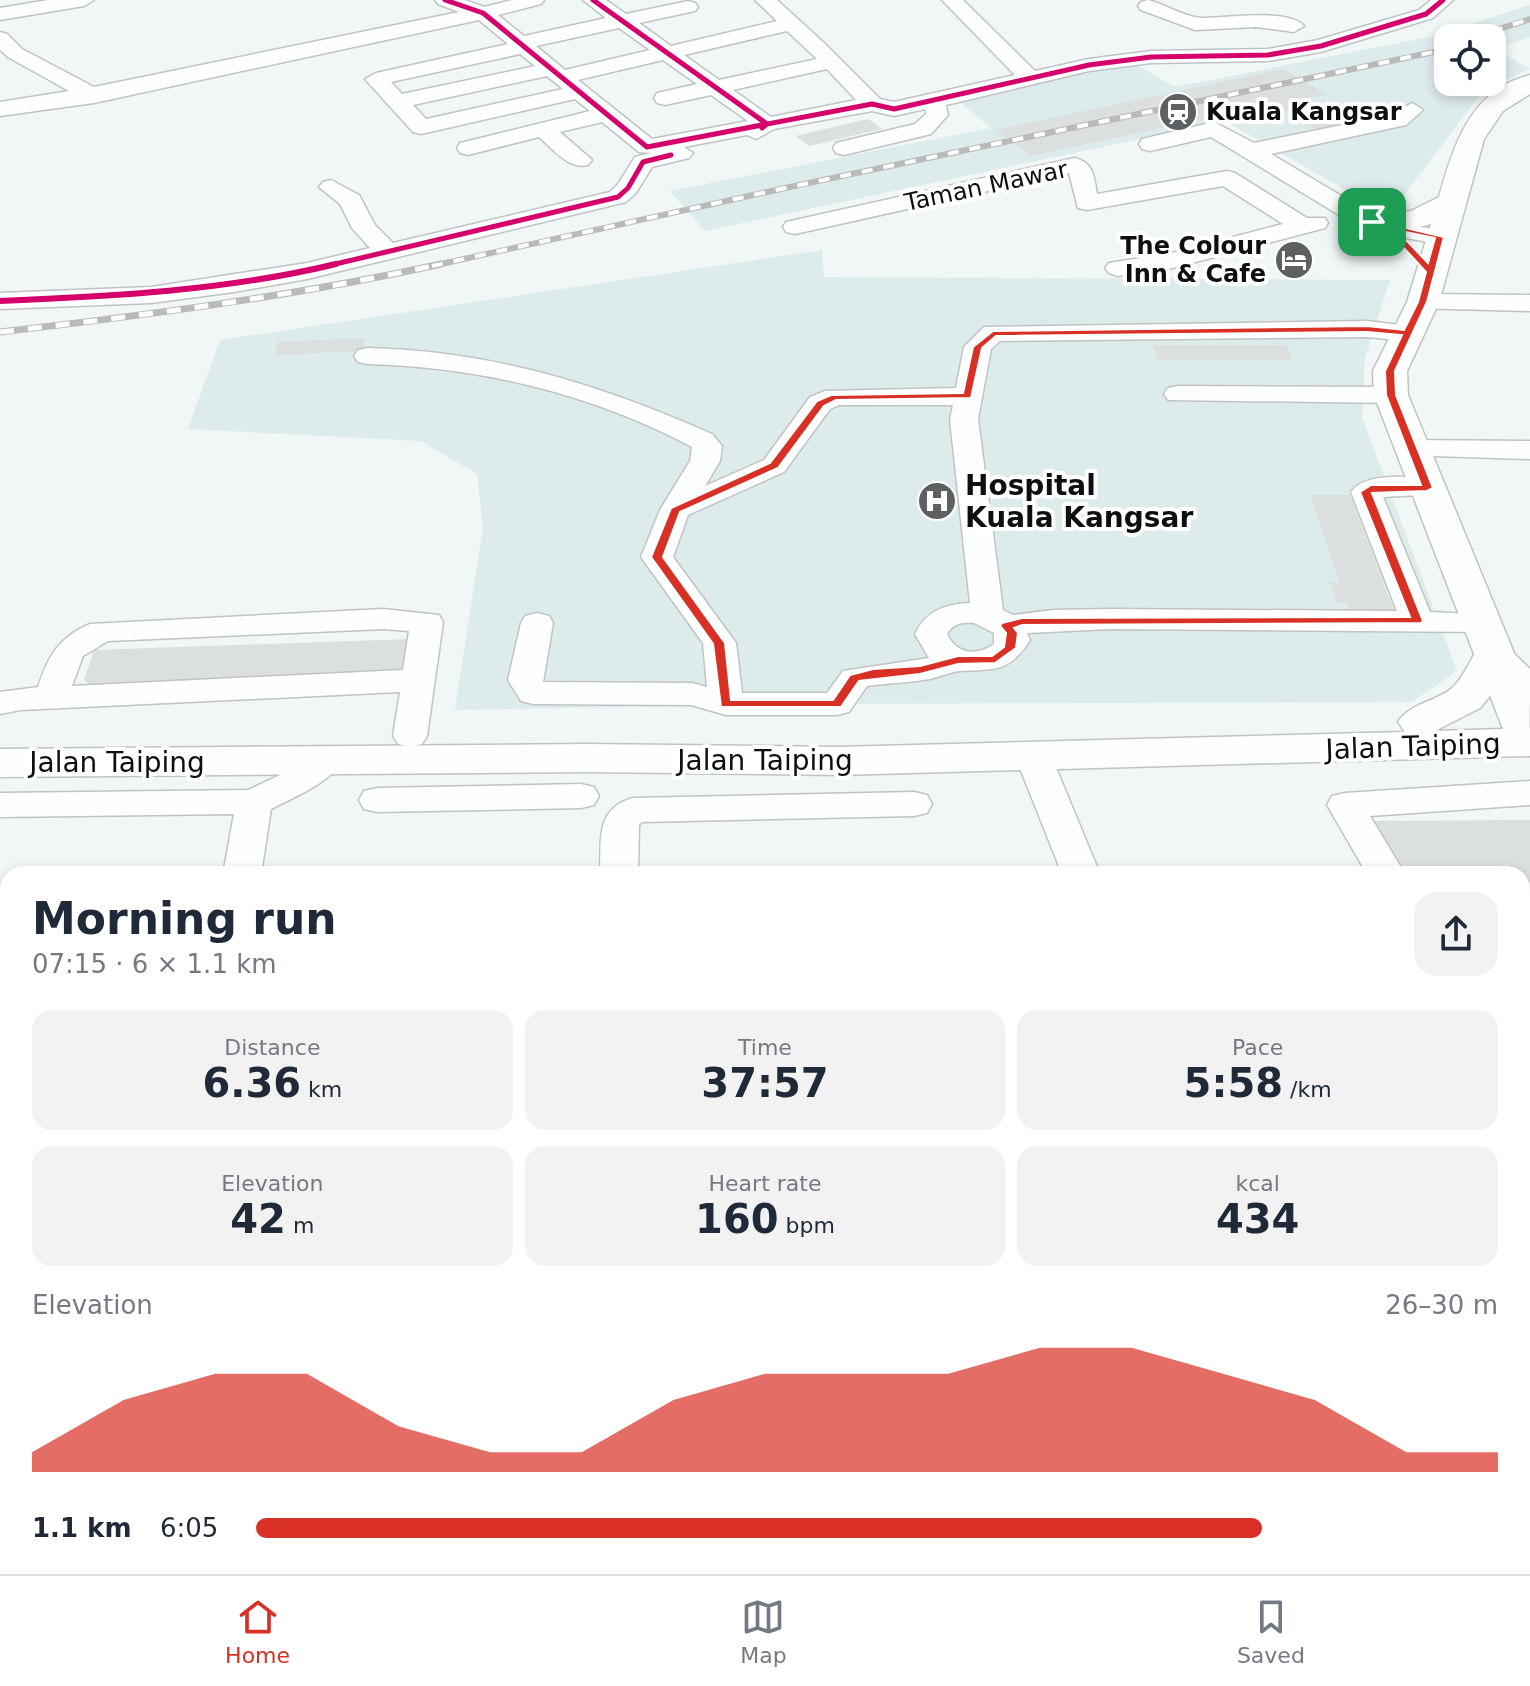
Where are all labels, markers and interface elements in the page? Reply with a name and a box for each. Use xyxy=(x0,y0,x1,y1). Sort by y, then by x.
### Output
map controls xyxy=(1434,24,1506,96)
button: locate xyxy=(1434,24,1506,96)
station icon: Kuala Kangsar xyxy=(1157,91,1199,133)
place label: Kuala Kangsar xyxy=(1206,98,1402,126)
street label: Taman Mawar xyxy=(901,155,1070,217)
pin xyxy=(1338,188,1406,256)
icon: arrive xyxy=(1350,200,1394,244)
place label: The Colour Inn & Cafe xyxy=(1120,232,1266,288)
hotel icon: The Colour Inn & Cafe xyxy=(1273,239,1315,281)
place label: Hospital Kuala Kangsar xyxy=(965,469,1193,534)
hospital icon: Hospital Kuala Kangsar xyxy=(916,480,958,522)
street label: Jalan Taiping xyxy=(1323,727,1501,766)
street label: Jalan Taiping xyxy=(675,744,853,777)
street label: Jalan Taiping xyxy=(27,746,205,779)
button: share xyxy=(1414,892,1498,976)
text: Morning run xyxy=(32,893,337,944)
text: 07:15 · 6 × 1.1 km xyxy=(32,949,277,979)
text: Distance xyxy=(224,1035,320,1060)
text: Time xyxy=(738,1035,792,1060)
text: Pace xyxy=(1232,1035,1283,1060)
text: 6.36 xyxy=(202,1060,301,1106)
text: 37:57 xyxy=(701,1060,829,1106)
text: 5:58 xyxy=(1184,1060,1283,1106)
text: km xyxy=(301,1077,342,1102)
text: /km xyxy=(1283,1077,1332,1102)
text: Elevation xyxy=(221,1171,323,1196)
text: Heart rate xyxy=(709,1171,821,1196)
text: kcal xyxy=(1235,1171,1280,1196)
text: 42 xyxy=(230,1196,286,1242)
text: 160 xyxy=(695,1196,779,1242)
text: 434 xyxy=(1216,1196,1299,1242)
text: m xyxy=(286,1213,314,1238)
text: bpm xyxy=(779,1213,835,1238)
text: Elevation xyxy=(32,1290,153,1320)
text: 26–30 m xyxy=(1385,1290,1498,1320)
text: 1.1 km xyxy=(32,1513,132,1543)
text: 6:05 xyxy=(160,1513,218,1543)
tab: Home xyxy=(225,1595,290,1668)
tab: Map xyxy=(740,1595,787,1668)
tab: Saved xyxy=(1237,1595,1305,1668)

